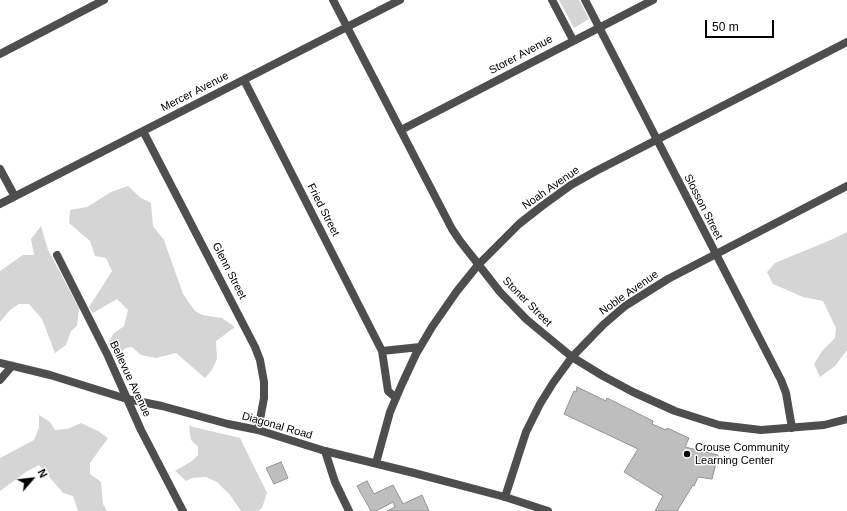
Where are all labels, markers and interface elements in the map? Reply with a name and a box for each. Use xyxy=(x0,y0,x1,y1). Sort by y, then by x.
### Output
scale bar xyxy=(707,12,776,38)
text: 50 m xyxy=(712,20,739,34)
street label: Storer Avenue xyxy=(487,33,555,77)
street label: Mercer Avenue xyxy=(159,69,231,115)
street label: Noah Avenue xyxy=(520,164,582,212)
street label: Slosson Street xyxy=(681,172,725,242)
street label: Fried Street xyxy=(304,181,342,239)
street label: Glenn Street xyxy=(209,240,249,302)
street label: Noble Avenue xyxy=(597,268,661,318)
street label: Stoner Street xyxy=(499,274,555,330)
street label: Bellevue Avenue xyxy=(107,339,153,419)
street label: Diagonal Road xyxy=(240,410,314,442)
place label: Crouse Community Learning Center xyxy=(695,441,789,467)
marker: Crouse Community Learning Center xyxy=(682,449,692,459)
north arrow xyxy=(12,459,52,499)
text: N xyxy=(35,467,50,480)

